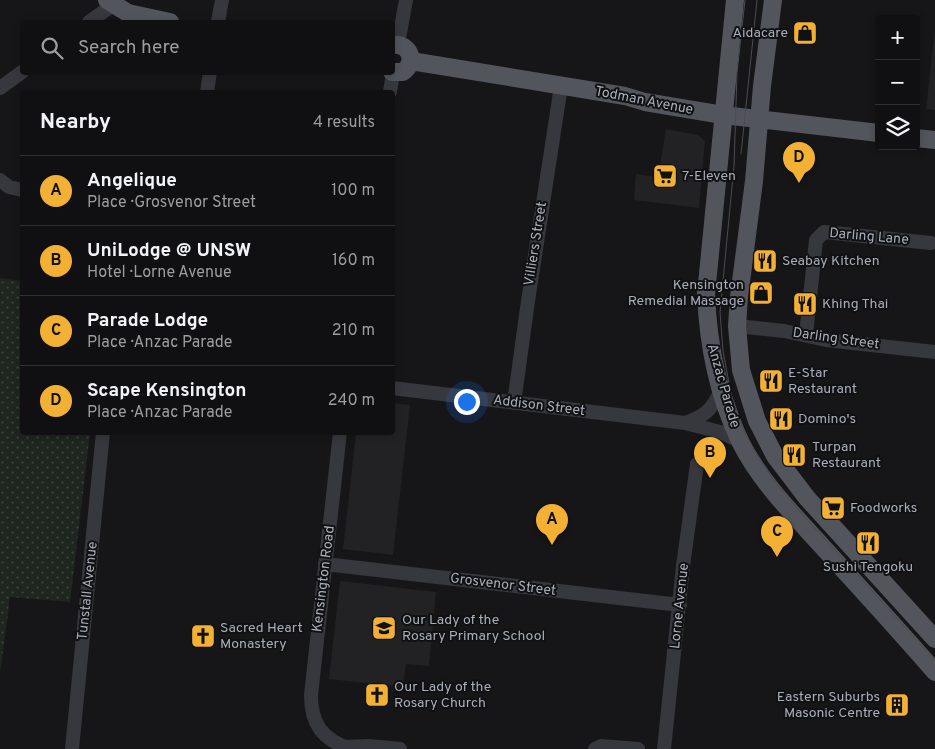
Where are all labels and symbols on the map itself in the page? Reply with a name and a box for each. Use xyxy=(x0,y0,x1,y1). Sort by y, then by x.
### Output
shop icon: Aidacare xyxy=(792,20,818,46)
place label: Aidacare xyxy=(732,25,788,42)
street label: Todman Avenue xyxy=(593,83,695,119)
pin: D xyxy=(783,142,815,183)
supermarket icon: 7-Eleven xyxy=(652,163,678,189)
place label: 7-Eleven xyxy=(682,168,736,185)
street label: Villiers Street xyxy=(521,201,551,287)
street label: Darling Lane xyxy=(829,225,909,249)
restaurant icon: Seabay Kitchen xyxy=(752,248,778,274)
place label: Seabay Kitchen xyxy=(782,253,880,270)
place label: Kensington Remedial Massage xyxy=(628,277,744,310)
shop icon: Kensington Remedial Massage xyxy=(748,280,774,306)
restaurant icon: Khing Thai xyxy=(792,291,818,317)
place label: Khing Thai xyxy=(822,296,888,313)
street label: Darling Street xyxy=(792,325,880,353)
street label: Anzac Parade xyxy=(703,342,743,430)
place label: E-Star Restaurant xyxy=(788,365,857,398)
restaurant icon: E-Star Restaurant xyxy=(758,368,784,394)
your location xyxy=(454,389,480,415)
street label: Addison Street xyxy=(492,392,586,420)
restaurant icon: Domino's xyxy=(768,406,794,432)
place label: Domino's xyxy=(798,411,856,428)
pin: B xyxy=(694,437,726,478)
place label: Turpan Restaurant xyxy=(812,439,881,472)
restaurant icon: Turpan Restaurant xyxy=(781,442,807,468)
supermarket icon: Foodworks xyxy=(820,495,846,521)
place label: Foodworks xyxy=(850,500,917,517)
pin: A xyxy=(536,504,568,545)
pin: C xyxy=(761,516,793,557)
street label: Kensington Road xyxy=(309,525,339,633)
restaurant icon: Sushi Tengoku xyxy=(855,530,881,556)
street label: Tunstall Avenue xyxy=(74,541,102,641)
place label: Sushi Tengoku xyxy=(823,559,913,576)
street label: Lorne Avenue xyxy=(667,562,693,650)
street label: Grosvenor Street xyxy=(449,570,557,600)
place label: Our Lady of the Rosary Primary School xyxy=(402,612,545,645)
school or university icon: Our Lady of the Rosary Primary School xyxy=(371,615,397,641)
place label: Sacred Heart Monastery xyxy=(220,620,303,653)
church icon: Sacred Heart Monastery xyxy=(190,623,216,649)
place label: Our Lady of the Rosary Church xyxy=(394,679,491,712)
church icon: Our Lady of the Rosary Church xyxy=(364,682,390,708)
place label: Eastern Suburbs Masonic Centre xyxy=(777,689,880,722)
building icon: Eastern Suburbs Masonic Centre xyxy=(884,692,910,718)

